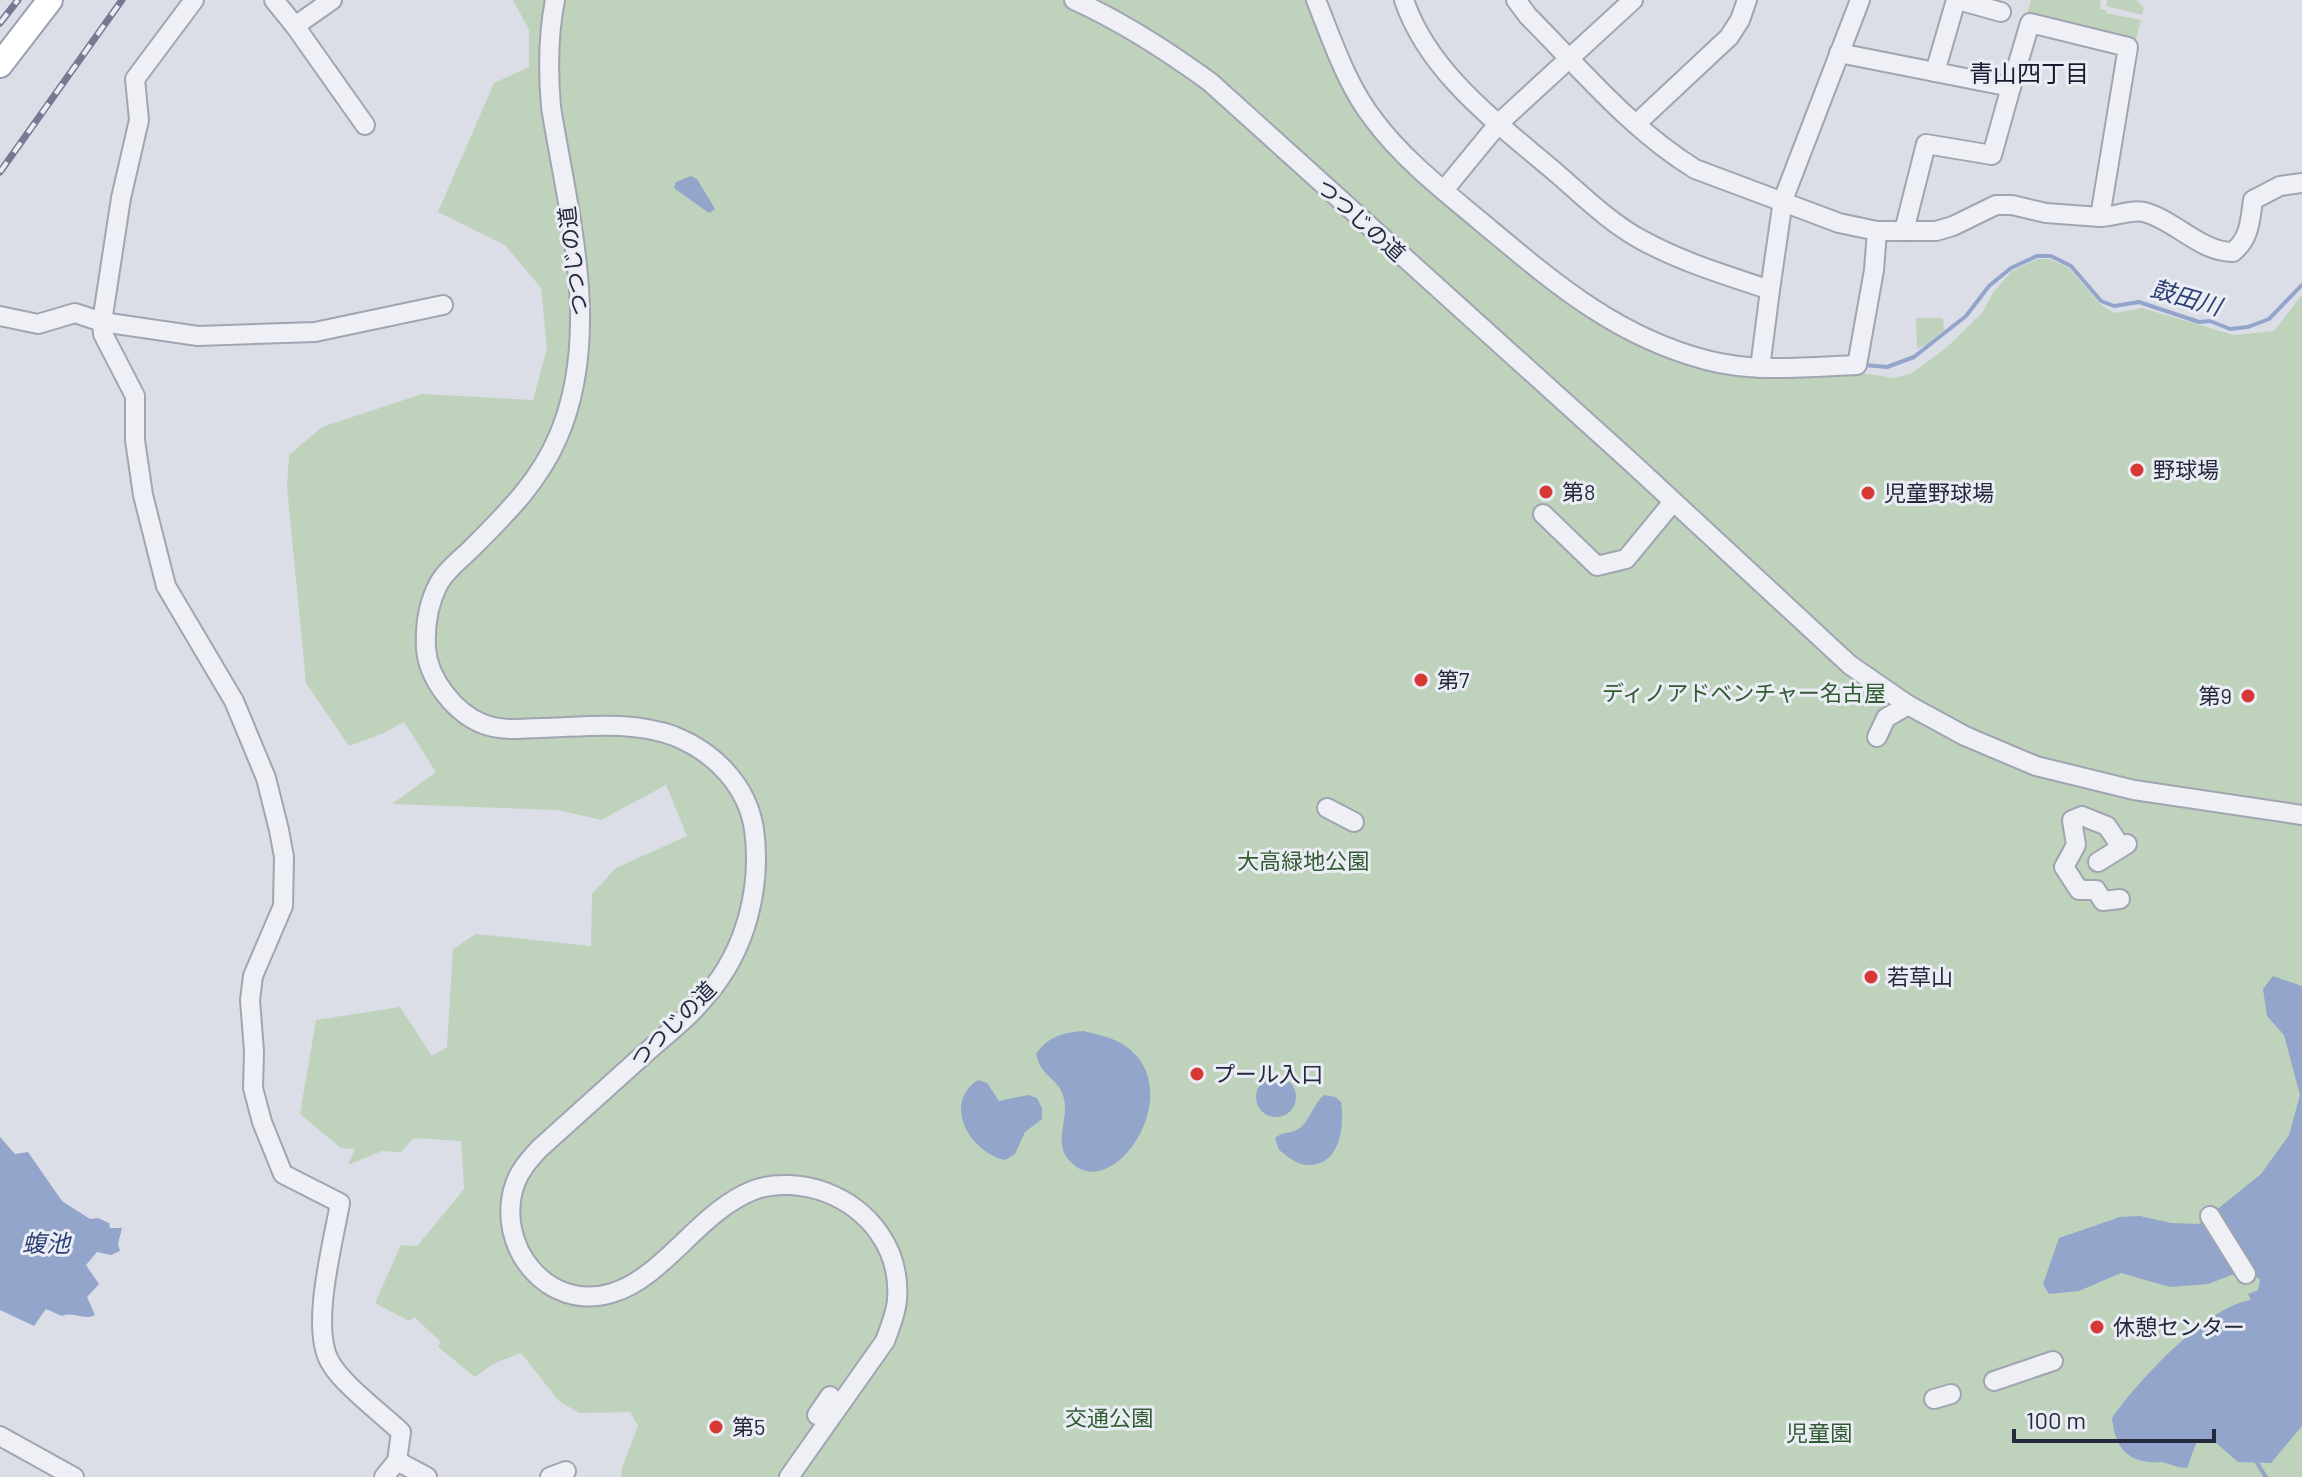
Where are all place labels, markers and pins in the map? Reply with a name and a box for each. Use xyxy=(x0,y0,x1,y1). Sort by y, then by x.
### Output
place label: 野球場 xyxy=(2153,456,2219,482)
marker: 野球場 xyxy=(2128,461,2146,479)
place label: 第8 xyxy=(1562,478,1595,504)
place label: 児童野球場 xyxy=(1884,479,1994,505)
marker: 第8 xyxy=(1537,483,1555,501)
marker: 児童野球場 xyxy=(1859,484,1877,502)
place label: 第7 xyxy=(1437,666,1469,692)
marker: 第7 xyxy=(1412,671,1430,689)
place label: 第9 xyxy=(2199,682,2232,708)
marker: 第9 xyxy=(2239,687,2257,705)
place label: 若草山 xyxy=(1887,963,1953,989)
marker: 若草山 xyxy=(1862,968,1880,986)
place label: プール入口 xyxy=(1213,1060,1323,1086)
marker: プール入口 xyxy=(1188,1065,1206,1083)
place label: 休憩センター xyxy=(2113,1313,2245,1339)
marker: 休憩センター xyxy=(2088,1318,2106,1336)
place label: 第5 xyxy=(732,1413,765,1439)
marker: 第5 xyxy=(707,1418,725,1436)

